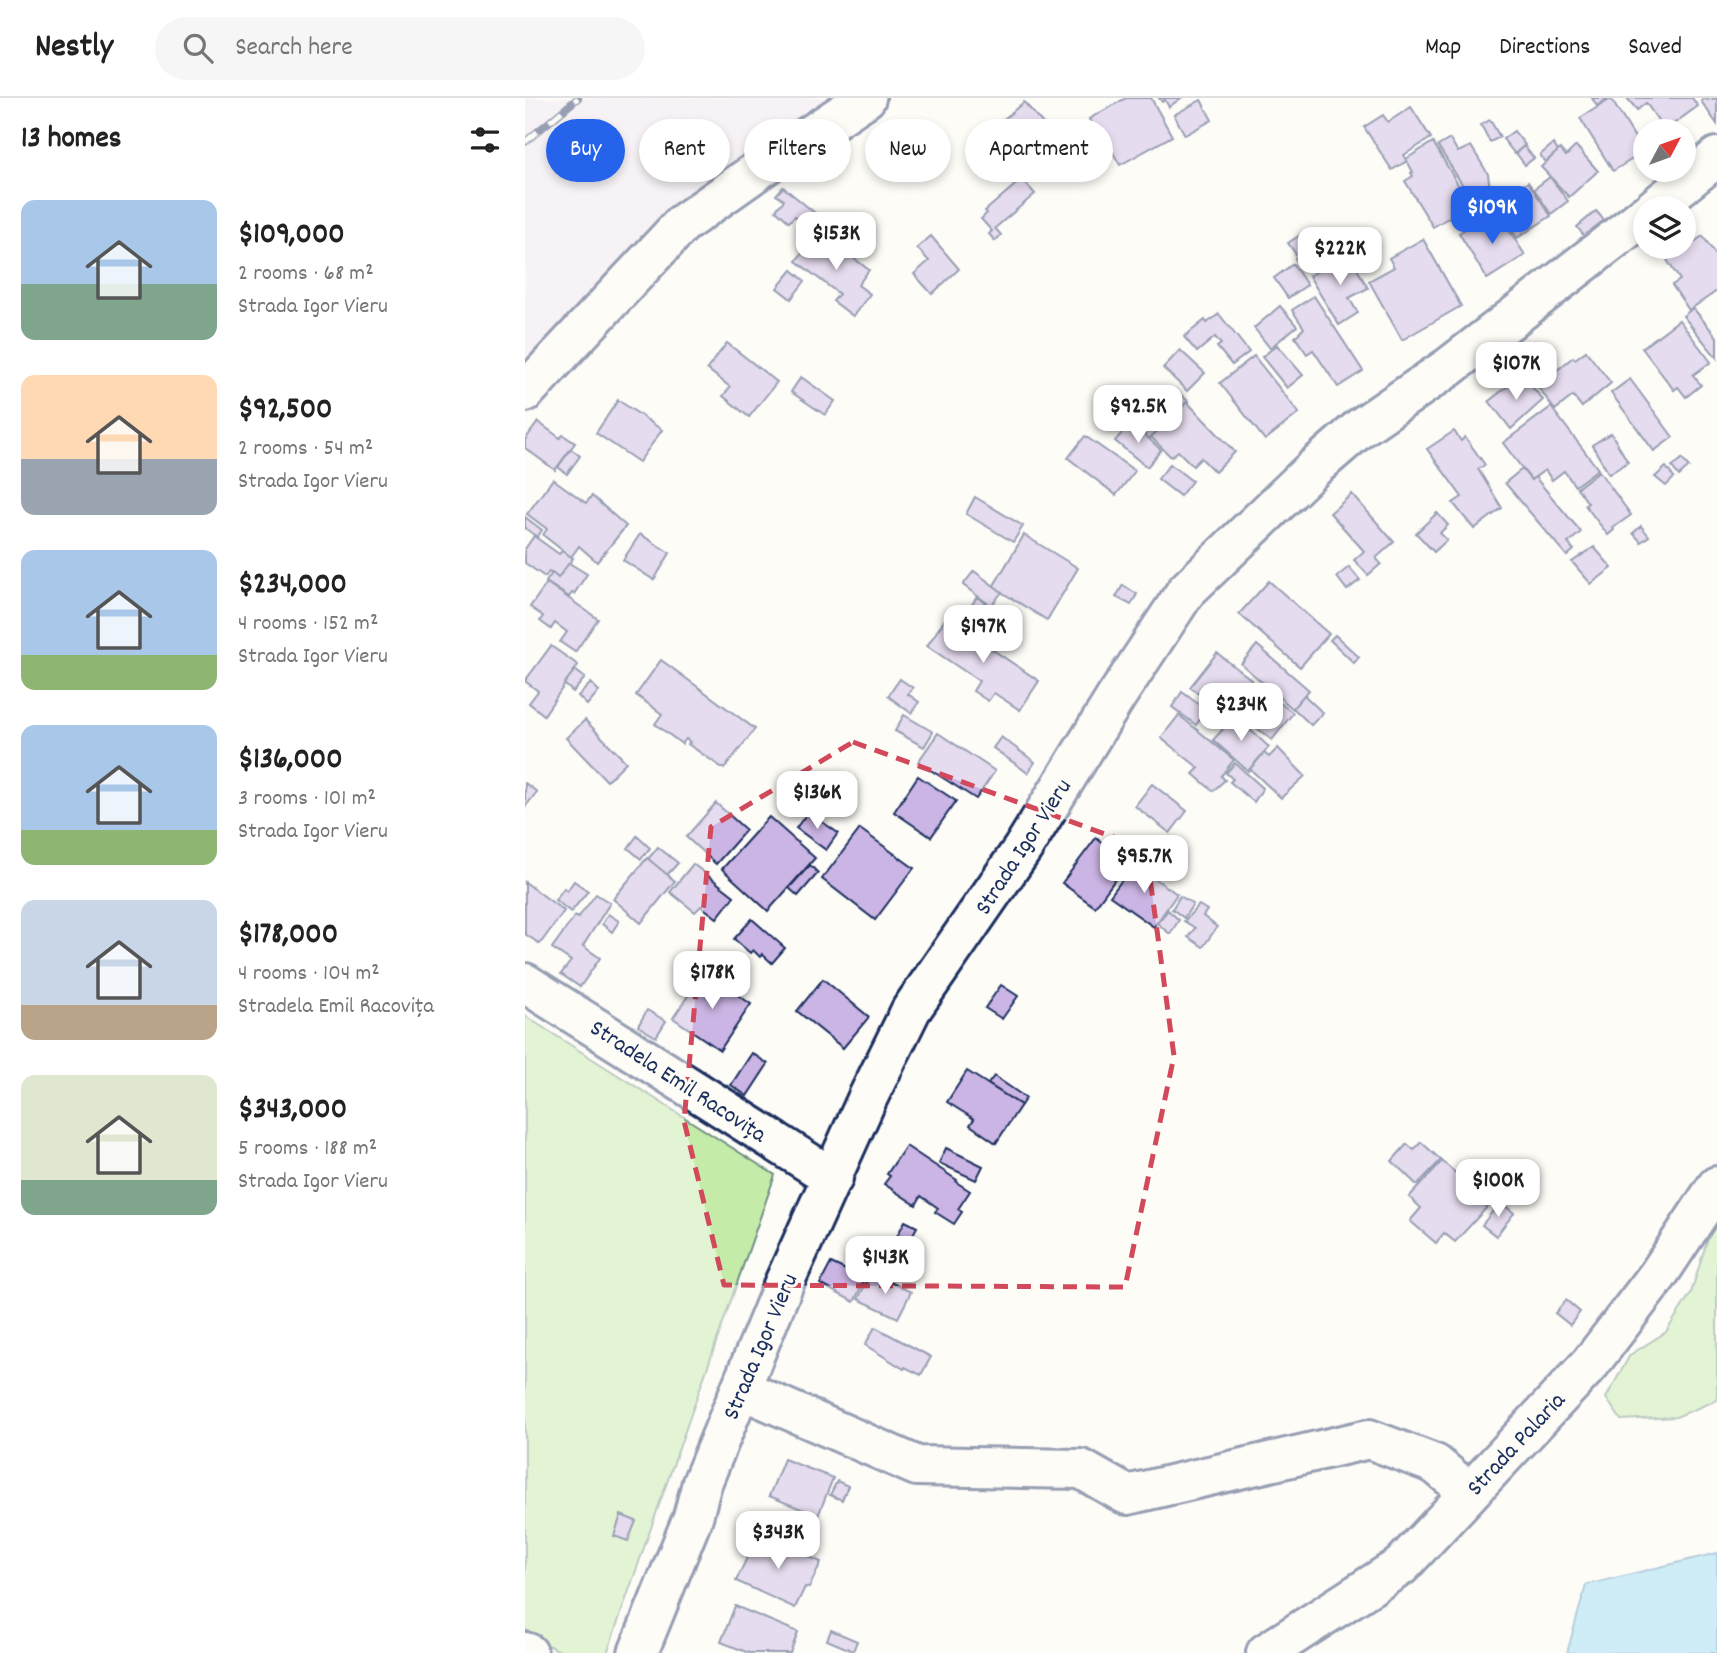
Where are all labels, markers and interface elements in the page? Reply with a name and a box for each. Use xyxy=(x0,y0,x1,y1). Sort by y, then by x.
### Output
search box xyxy=(155,17,645,80)
text: Nestly xyxy=(35,25,113,72)
icon: search xyxy=(179,29,217,67)
text: Search here xyxy=(235,30,353,67)
text: Map xyxy=(1425,31,1461,65)
text: Directions xyxy=(1499,31,1590,65)
text: Saved xyxy=(1628,31,1682,65)
text: 13 homes xyxy=(21,119,121,162)
chip: Buy xyxy=(546,119,625,182)
chip: Rent xyxy=(639,119,730,182)
chip: Filters xyxy=(744,119,851,182)
chip: New xyxy=(865,119,951,182)
chip: Apartment xyxy=(965,119,1113,182)
north arrow xyxy=(1633,119,1696,182)
map controls xyxy=(1633,119,1696,259)
icon: filters xyxy=(466,121,504,159)
pin: $109K xyxy=(1443,186,1541,246)
text: $109K xyxy=(1467,192,1517,225)
button: layers xyxy=(1633,196,1696,259)
pin: $153K xyxy=(787,212,885,272)
text: $109,000 xyxy=(238,215,345,258)
text: $153K xyxy=(812,218,860,251)
icon: home xyxy=(77,228,161,312)
pin: $222K xyxy=(1291,228,1389,287)
text: $222K xyxy=(1314,233,1366,266)
text: 2 rooms · 68 m² xyxy=(238,258,374,291)
text: Strada Igor Vieru xyxy=(238,291,388,324)
pin: $107K xyxy=(1467,342,1565,402)
text: $107K xyxy=(1492,348,1540,381)
pin: $92.5K xyxy=(1081,386,1195,445)
text: $92,500 xyxy=(238,390,332,433)
text: $92.5K xyxy=(1109,391,1167,424)
icon: home xyxy=(77,403,161,487)
text: 2 rooms · 54 m² xyxy=(238,433,373,466)
text: Strada Igor Vieru xyxy=(238,466,388,499)
text: $234,000 xyxy=(238,565,347,608)
icon: home xyxy=(77,578,161,662)
pin: $197K xyxy=(934,606,1032,665)
text: 4 rooms · 152 m² xyxy=(238,608,378,641)
text: $197K xyxy=(960,611,1006,644)
text: Strada Igor Vieru xyxy=(238,641,388,674)
pin: $234K xyxy=(1192,684,1290,743)
text: $234K xyxy=(1215,689,1267,722)
text: $136,000 xyxy=(238,740,343,783)
icon: home xyxy=(77,753,161,837)
pin: $136K xyxy=(768,772,866,831)
street label: Strada Igor Vieru xyxy=(968,773,1081,922)
text: $136K xyxy=(793,777,841,810)
text: 3 rooms · 101 m² xyxy=(238,783,376,816)
text: Strada Igor Vieru xyxy=(238,816,388,849)
pin: $95.7K xyxy=(1087,836,1201,895)
text: $95.7K xyxy=(1116,841,1172,874)
text: $178,000 xyxy=(238,915,338,958)
icon: home xyxy=(77,928,161,1012)
pin: $178K xyxy=(663,951,761,1011)
text: $178K xyxy=(689,957,735,990)
text: 4 rooms · 104 m² xyxy=(238,958,380,991)
text: Stradela Emil Racovița xyxy=(238,991,434,1024)
street label: Stradela Emil Racovița xyxy=(582,1013,773,1153)
text: $343,000 xyxy=(238,1090,347,1133)
icon: home xyxy=(77,1103,161,1187)
text: 5 rooms · 188 m² xyxy=(238,1133,377,1166)
pin: $100K xyxy=(1449,1160,1547,1219)
text: $100K xyxy=(1472,1165,1524,1198)
text: Strada Igor Vieru xyxy=(238,1166,388,1199)
pin: $143K xyxy=(836,1236,934,1296)
text: $143K xyxy=(861,1242,909,1275)
street label: Strada Igor Vieru xyxy=(716,1269,808,1426)
street label: Strada Palaria xyxy=(1460,1385,1575,1505)
pin: $343K xyxy=(729,1512,827,1571)
text: $343K xyxy=(752,1517,804,1550)

